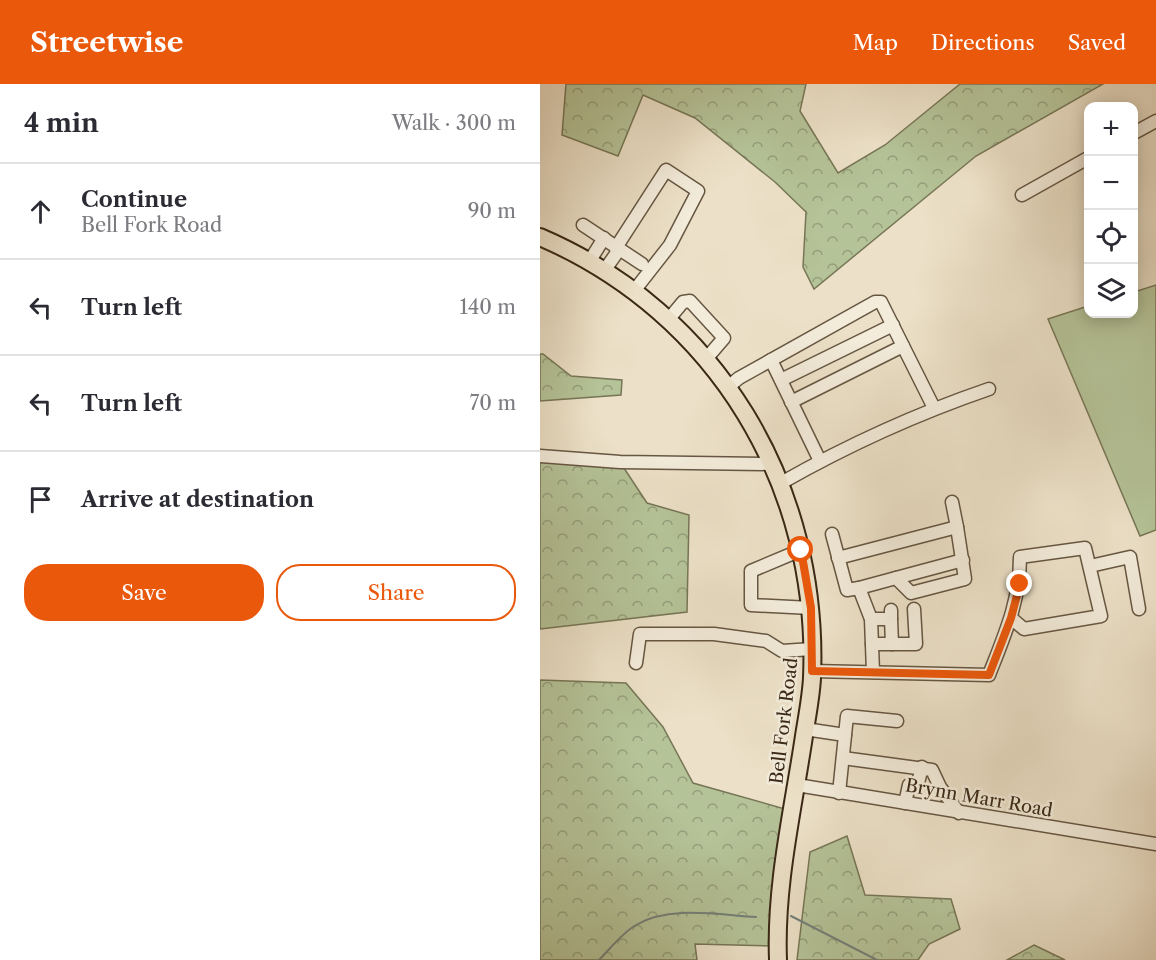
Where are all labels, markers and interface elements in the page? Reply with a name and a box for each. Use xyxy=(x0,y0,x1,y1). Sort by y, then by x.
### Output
text: Streetwise xyxy=(30,25,184,59)
text: Map xyxy=(853,30,898,55)
text: Directions xyxy=(931,30,1035,55)
text: Saved xyxy=(1068,30,1126,55)
map controls xyxy=(1084,102,1138,318)
button: + xyxy=(1084,102,1138,156)
text: 4 min xyxy=(24,107,99,139)
text: Walk · 300 m xyxy=(392,111,516,135)
button: − xyxy=(1084,156,1138,210)
text: Continue xyxy=(81,186,187,213)
icon: ahead xyxy=(24,195,57,228)
text: 90 m xyxy=(468,199,516,223)
button: locate xyxy=(1084,210,1138,264)
text: Bell Fork Road xyxy=(81,213,222,237)
button: layers xyxy=(1084,264,1138,318)
icon: left xyxy=(24,291,57,324)
text: Turn left xyxy=(81,294,182,321)
text: 140 m xyxy=(459,295,516,319)
icon: left xyxy=(24,387,57,420)
text: Turn left xyxy=(81,390,182,417)
text: 70 m xyxy=(470,391,516,415)
icon: arrive xyxy=(24,483,57,516)
text: Arrive at destination xyxy=(81,486,314,513)
route start xyxy=(787,536,813,562)
button: Save xyxy=(24,564,264,621)
button: Share xyxy=(276,564,516,621)
route end xyxy=(1006,570,1032,596)
street label: Bell Fork Road xyxy=(765,657,803,785)
street label: Brynn Marr Road xyxy=(904,774,1054,822)

